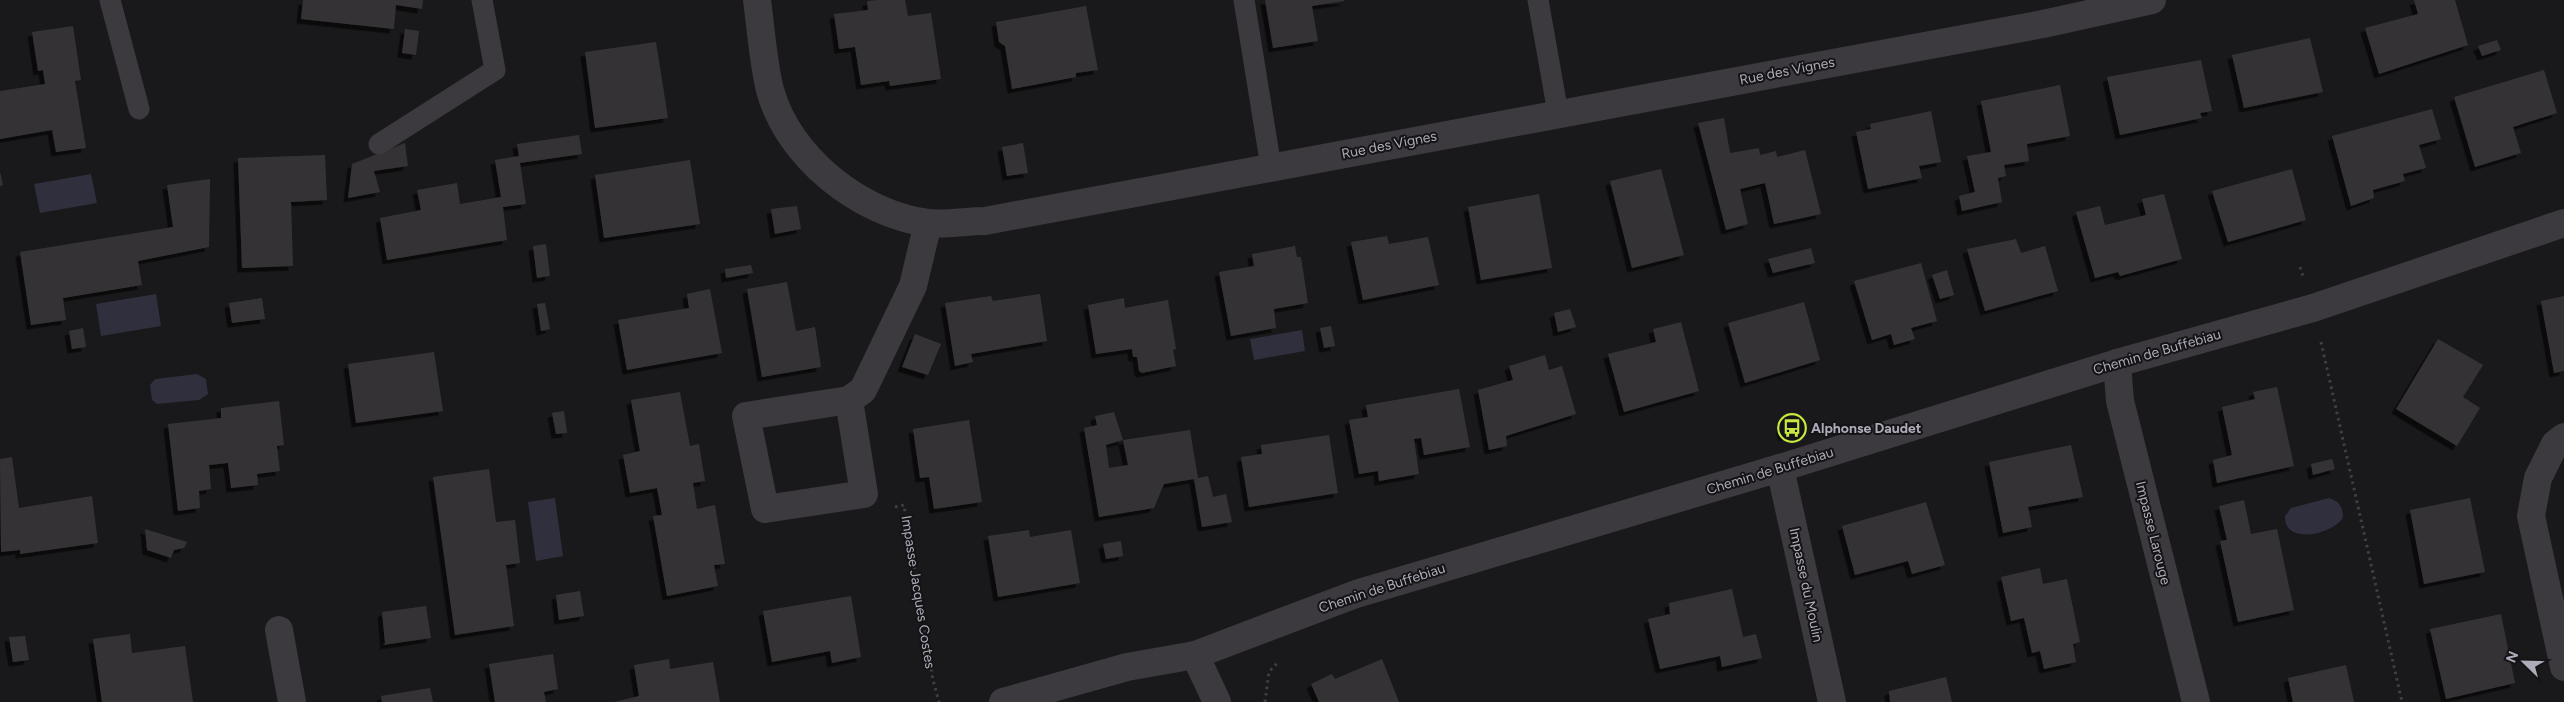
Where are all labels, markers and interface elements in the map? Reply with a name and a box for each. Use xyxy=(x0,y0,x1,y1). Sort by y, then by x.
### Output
street label: Rue des Vignes xyxy=(1738,53,1836,89)
street label: Rue des Vignes xyxy=(1340,127,1438,163)
street label: Chemin de Buffebiau xyxy=(2091,326,2223,378)
bus stop icon: Alphonse Daudet xyxy=(1777,413,1807,443)
place label: Alphonse Daudet xyxy=(1811,420,1922,437)
street label: Chemin de Buffebiau xyxy=(1704,444,1836,498)
street label: Impasse Larouge xyxy=(2132,479,2174,587)
street label: Impasse Jacques Costes xyxy=(897,514,939,670)
street label: Impasse du Moulin xyxy=(1786,526,1826,644)
street label: Chemin de Buffebiau xyxy=(1317,560,1447,616)
north arrow xyxy=(2499,637,2549,687)
text: N xyxy=(2503,649,2522,665)

